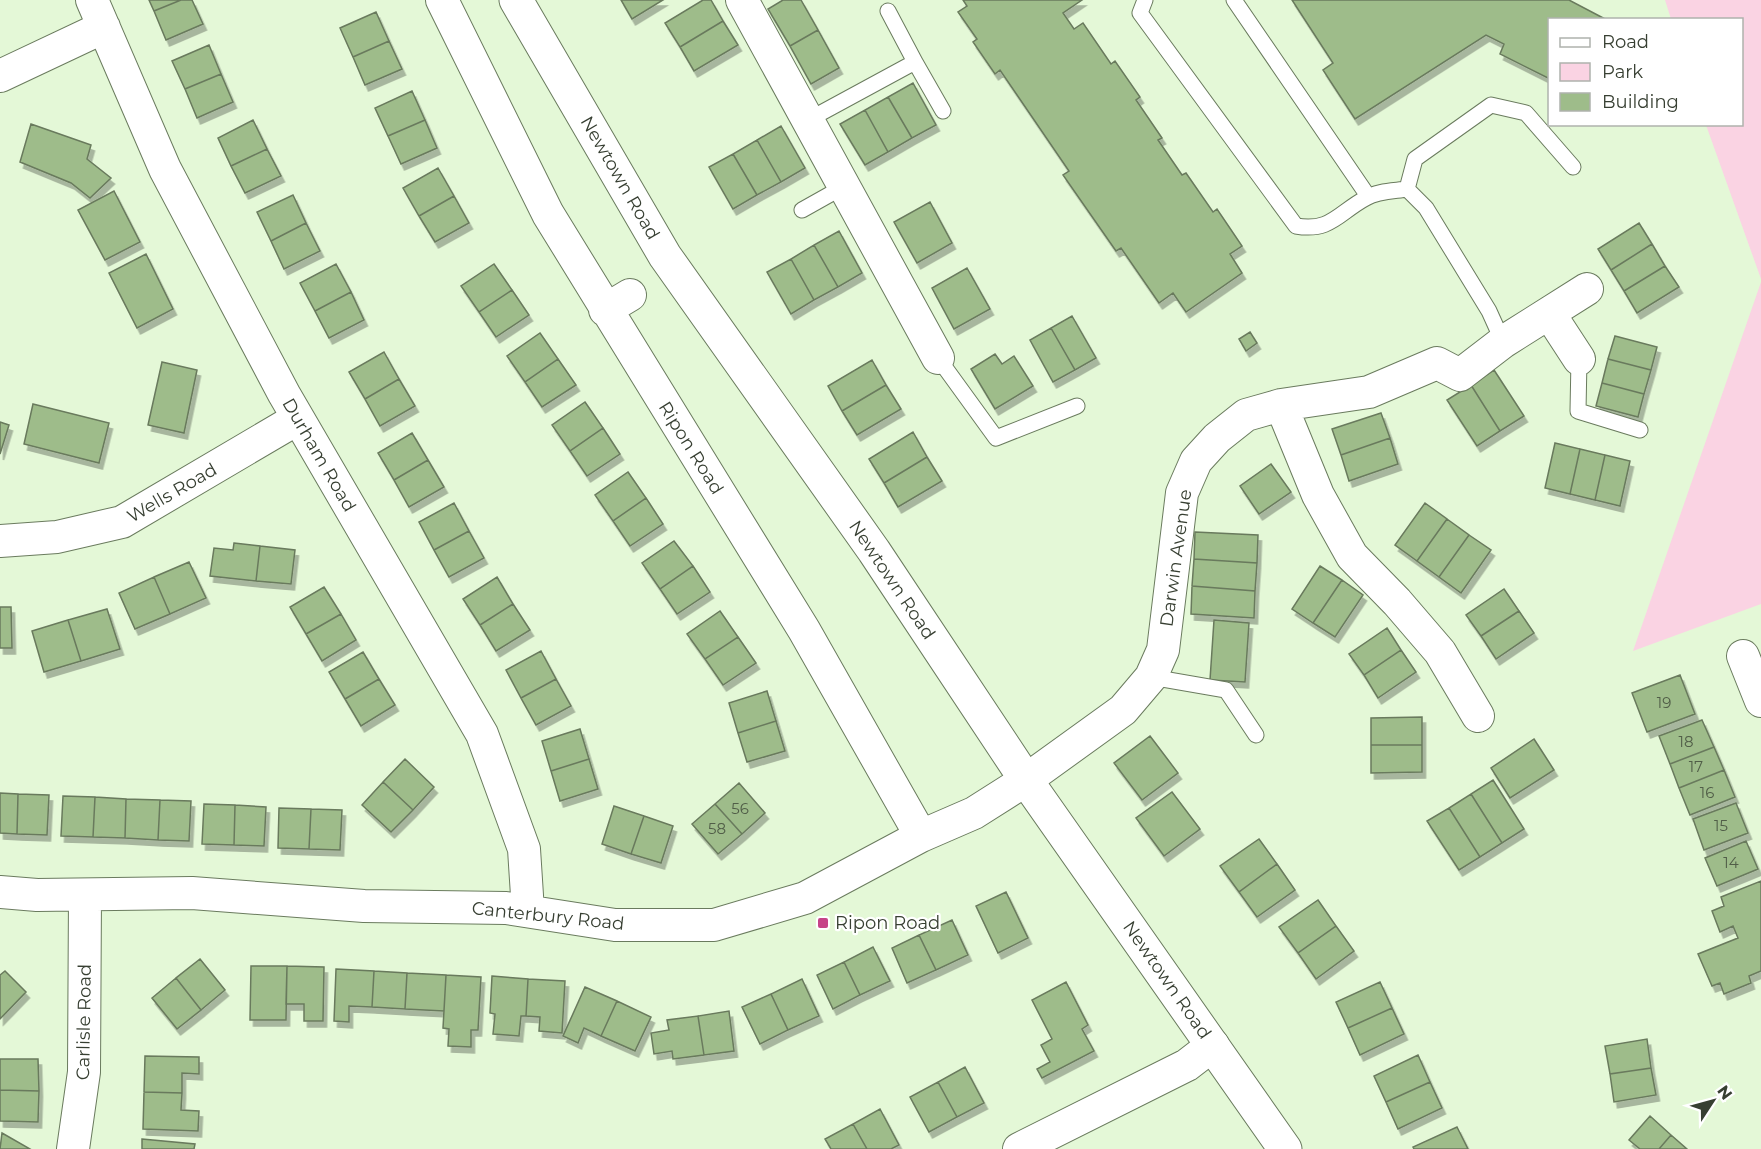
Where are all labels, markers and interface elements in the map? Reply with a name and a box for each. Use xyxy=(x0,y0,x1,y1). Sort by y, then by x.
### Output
legend xyxy=(1548,18,1743,126)
text: Road xyxy=(1602,31,1649,53)
text: Park xyxy=(1602,61,1643,83)
text: Building xyxy=(1602,91,1679,113)
street label: Newtown Road xyxy=(576,112,664,244)
street label: Durham Road xyxy=(278,394,360,516)
street label: Ripon Road xyxy=(654,398,728,498)
street label: Wells Road xyxy=(123,458,221,528)
street label: Darwin Avenue xyxy=(1155,488,1197,628)
street label: Newtown Road xyxy=(844,516,940,644)
house number: 19 xyxy=(1657,693,1671,712)
house number: 18 xyxy=(1679,732,1694,751)
house number: 17 xyxy=(1689,757,1703,776)
house number: 16 xyxy=(1700,783,1714,802)
house number: 56 xyxy=(731,799,749,818)
house number: 15 xyxy=(1714,816,1728,835)
house number: 58 xyxy=(708,819,726,838)
house number: 14 xyxy=(1723,853,1739,872)
street label: Canterbury Road xyxy=(471,897,625,935)
place label: Ripon Road xyxy=(835,912,940,934)
marker: Ripon Road xyxy=(816,916,830,930)
street label: Newtown Road xyxy=(1118,917,1216,1043)
street label: Carlisle Road xyxy=(72,964,96,1080)
north arrow xyxy=(1683,1071,1743,1131)
text: N xyxy=(1713,1082,1736,1103)

